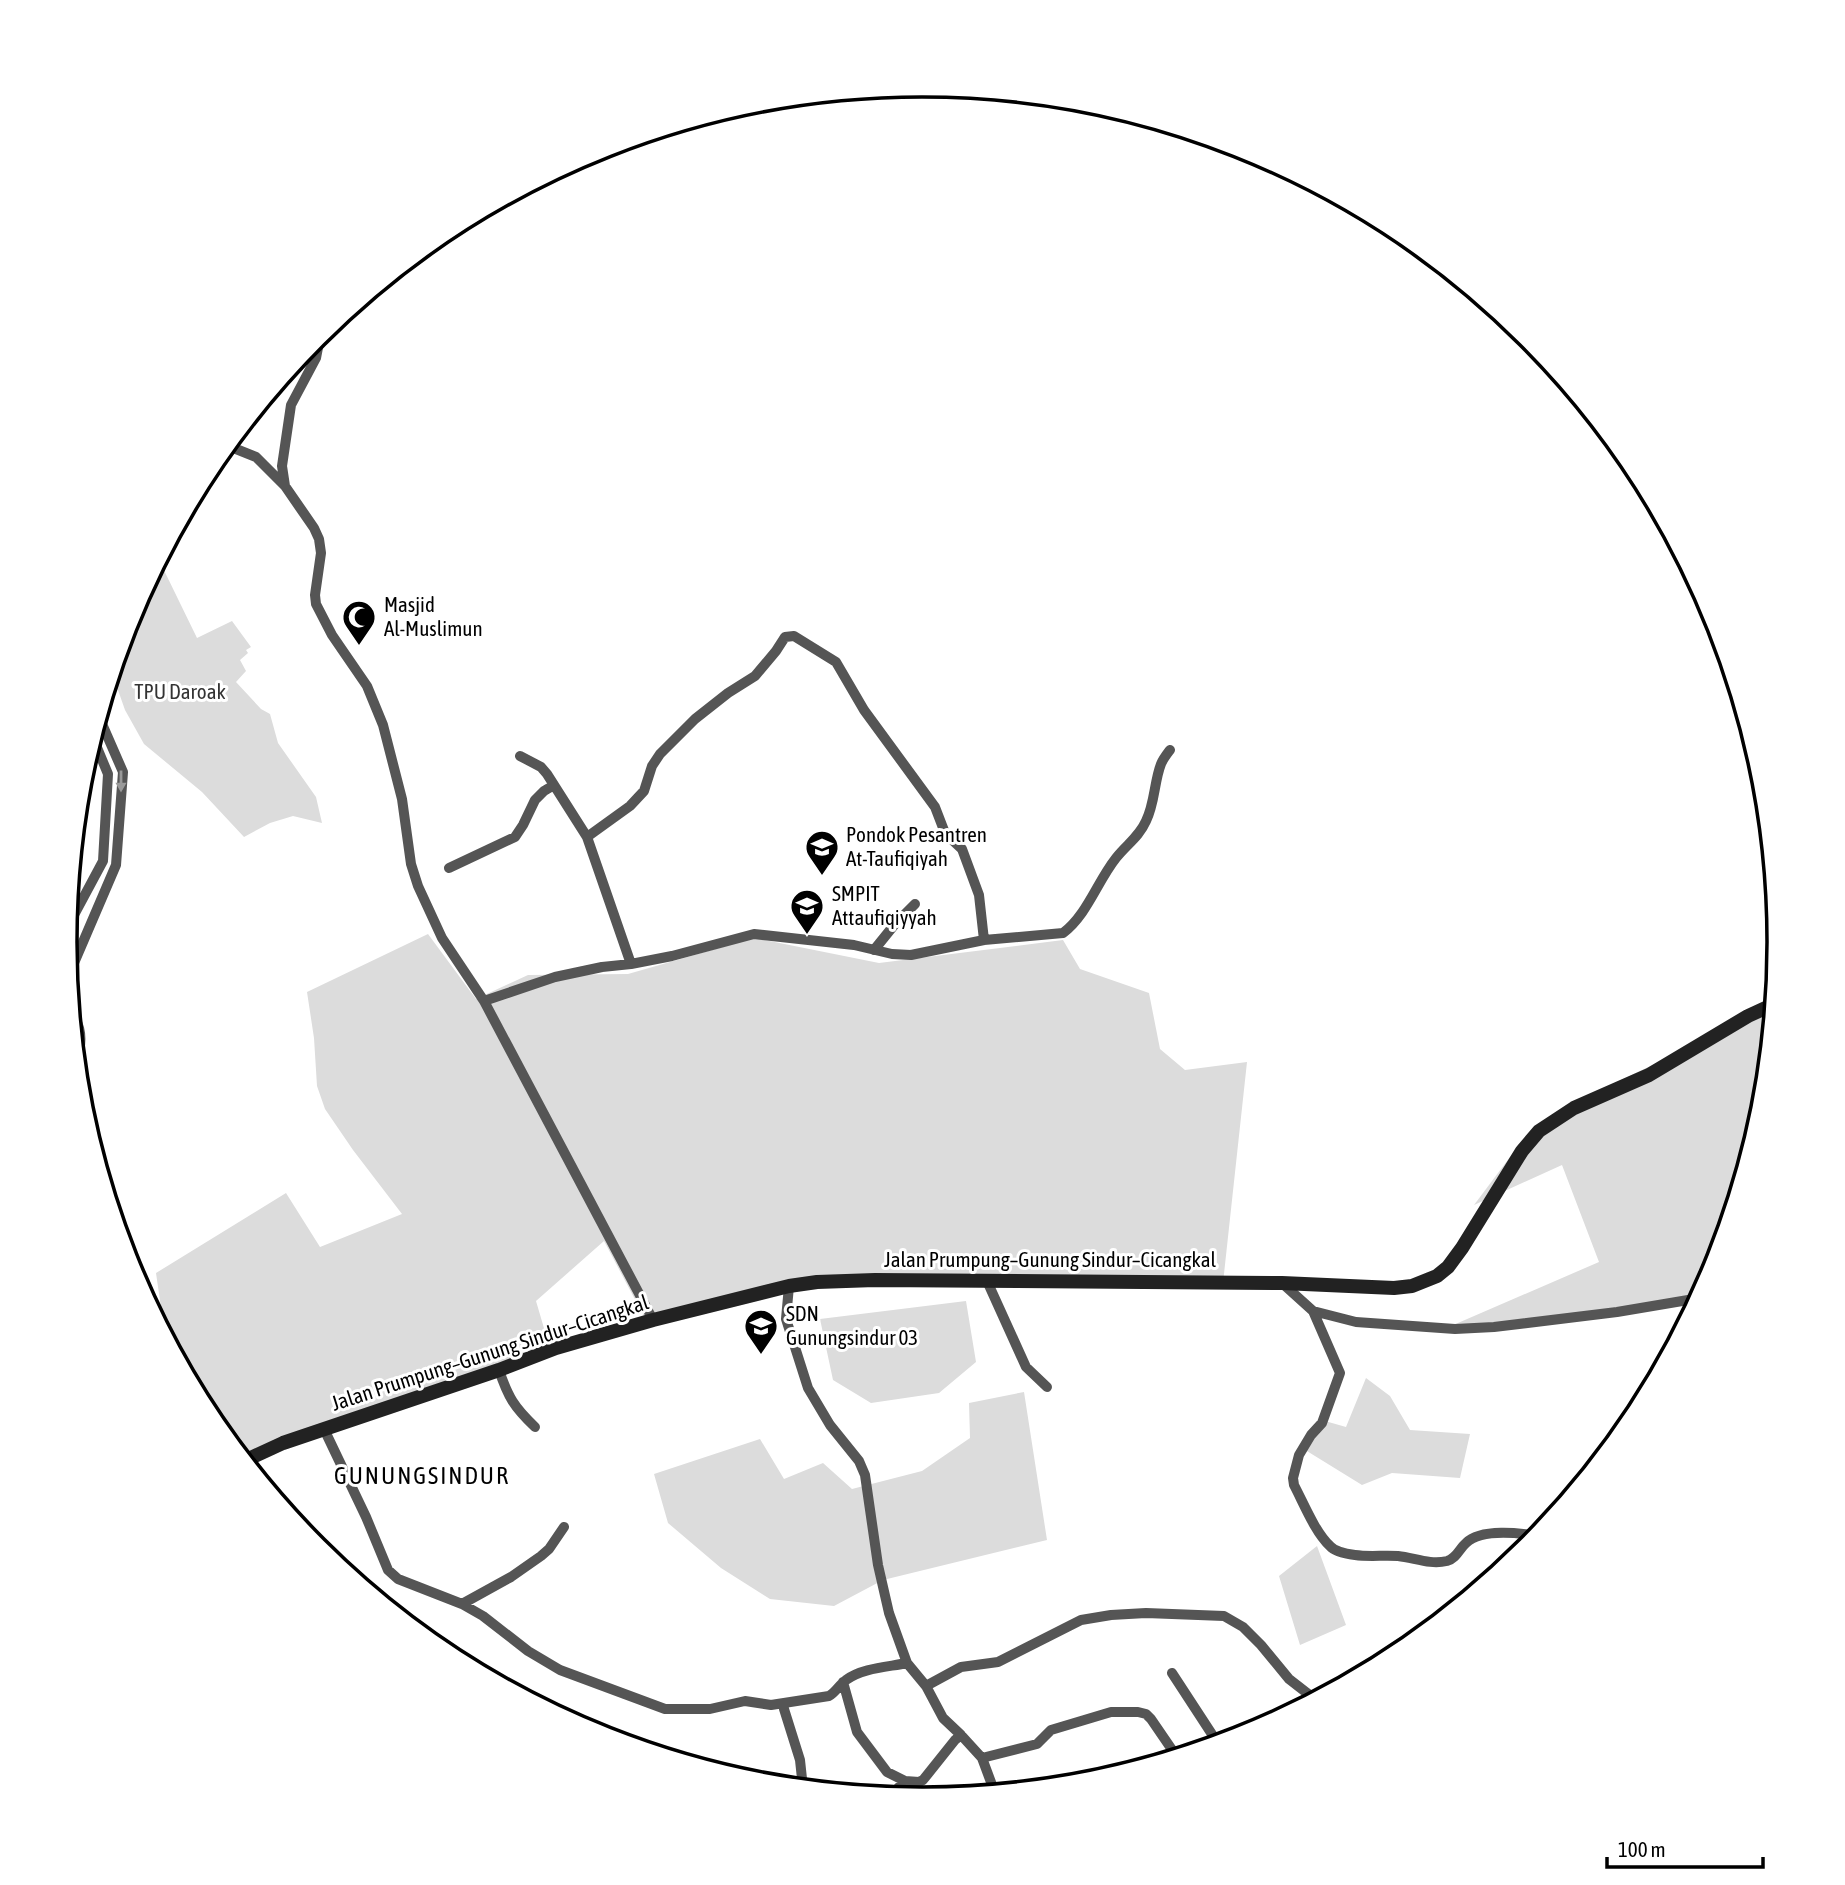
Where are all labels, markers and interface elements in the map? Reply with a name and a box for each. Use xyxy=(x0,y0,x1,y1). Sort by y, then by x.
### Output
place label: Masjid Al-Muslimun xyxy=(384,592,483,640)
mosque icon: Masjid Al-Muslimun xyxy=(340,598,378,647)
park label: TPU Daroak xyxy=(134,679,226,703)
one-way arrow xyxy=(115,770,127,792)
place label: Pondok Pesantren At-Taufiqiyah xyxy=(846,822,987,870)
school or university icon: Pondok Pesantren At-Taufiqiyah xyxy=(803,828,841,877)
place label: SMPIT Attaufiqiyyah xyxy=(832,881,937,929)
school or university icon: SMPIT Attaufiqiyyah xyxy=(788,887,826,936)
street label: Jalan Prumpung–Gunung Sindur–Cicangkal xyxy=(884,1247,1217,1271)
street label: Jalan Prumpung–Gunung Sindur–Cicangkal xyxy=(328,1289,652,1415)
place label: SDN Gunungsindur 03 xyxy=(786,1301,918,1349)
school or university icon: SDN Gunungsindur 03 xyxy=(742,1307,780,1356)
district label: GUNUNGSINDUR xyxy=(334,1462,510,1489)
scale bar xyxy=(1607,1826,1763,1870)
text: 100 m xyxy=(1618,1837,1666,1861)

